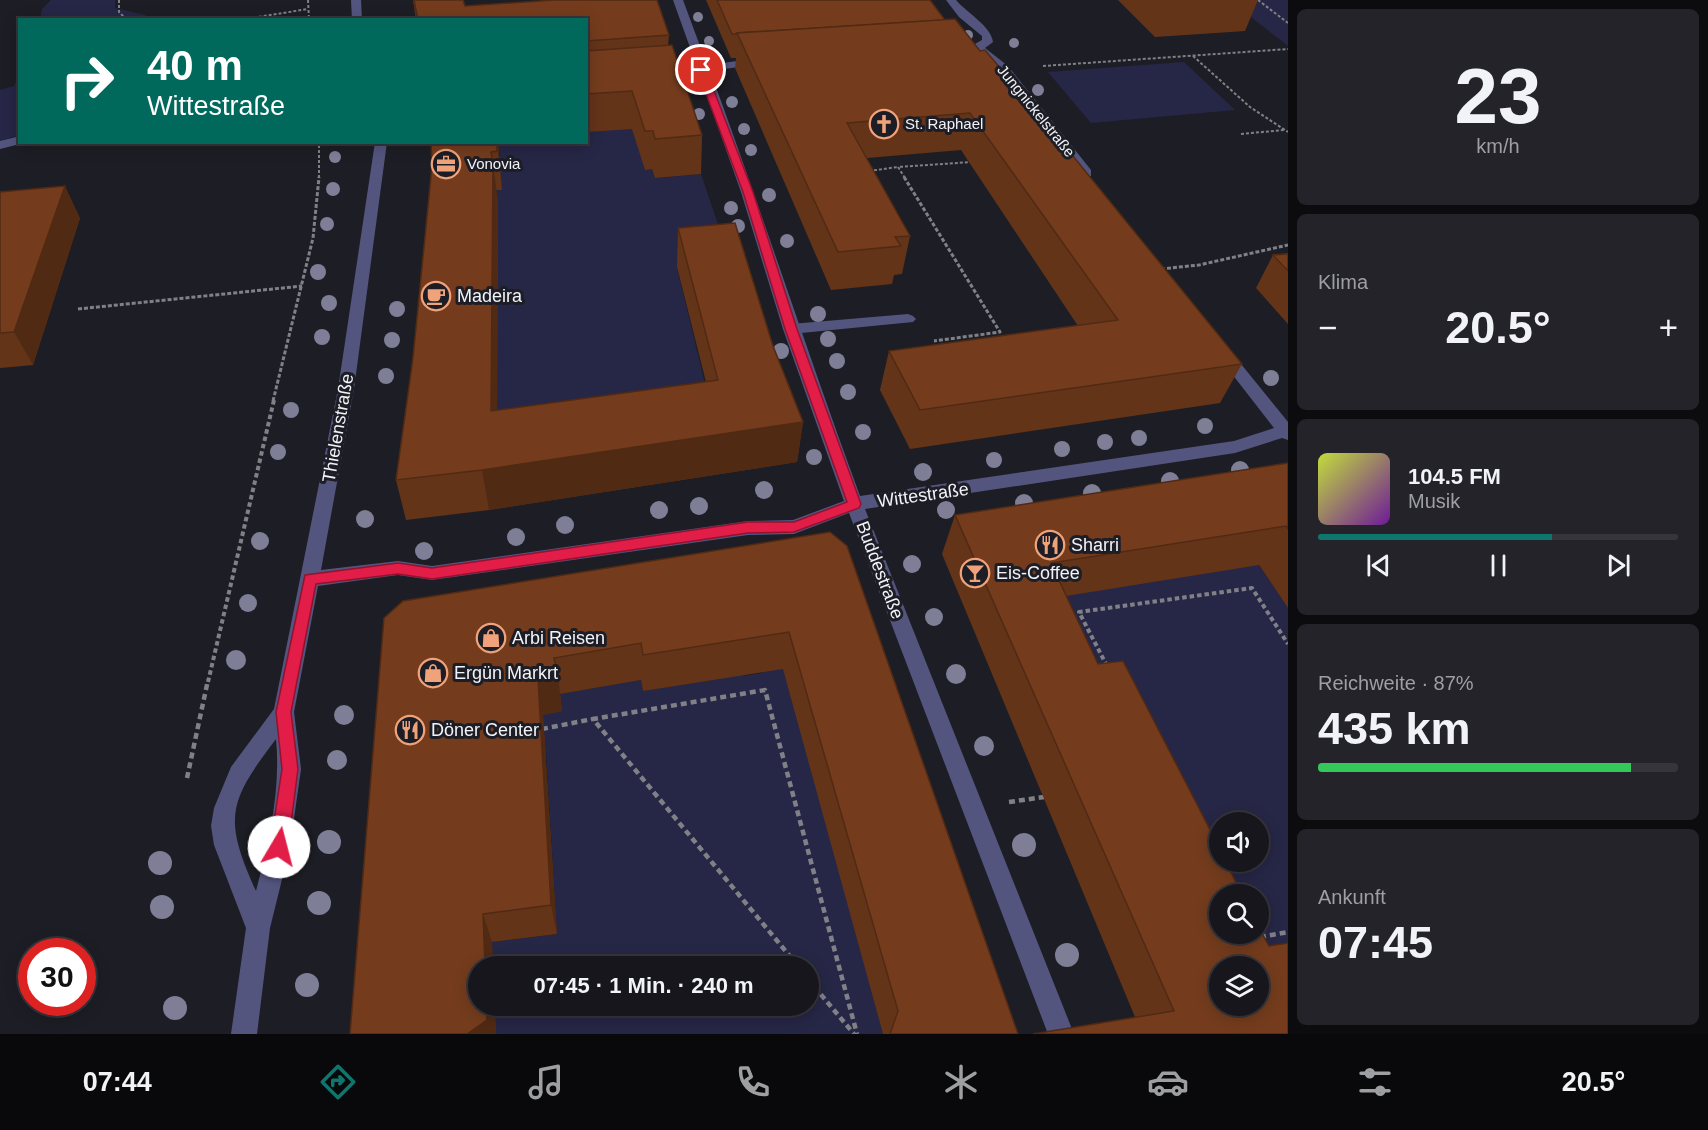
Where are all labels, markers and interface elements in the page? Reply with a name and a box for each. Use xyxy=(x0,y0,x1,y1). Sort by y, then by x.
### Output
icon: right xyxy=(48,42,126,120)
text: 40 m xyxy=(147,42,243,89)
pin xyxy=(675,44,726,95)
text: 23 xyxy=(1455,52,1541,140)
icon: arrive xyxy=(684,53,717,86)
street label: Jungnickelstraße xyxy=(994,61,1079,160)
text: Wittestraße xyxy=(147,91,285,121)
church icon: St. Raphael xyxy=(868,108,900,140)
place label: St. Raphael xyxy=(905,115,983,132)
text: km/h xyxy=(1476,135,1520,157)
office icon: Vonovia xyxy=(430,148,462,180)
place label: Vonovia xyxy=(467,155,521,172)
text: Klima xyxy=(1318,271,1368,293)
cafe icon: Madeira xyxy=(420,280,452,312)
place label: Madeira xyxy=(457,286,523,306)
text: 20.5° xyxy=(1445,302,1551,353)
text: − xyxy=(1318,309,1337,346)
text: + xyxy=(1659,309,1678,346)
street label: Thielenstraße xyxy=(319,372,357,484)
text: 104.5 FM xyxy=(1408,464,1501,489)
street label: Wittestraße xyxy=(876,479,970,511)
text: Musik xyxy=(1408,490,1460,512)
street label: Buddestraße xyxy=(852,518,908,622)
restaurant icon: Sharri xyxy=(1034,529,1066,561)
place label: Sharri xyxy=(1071,535,1119,555)
icon: previous xyxy=(1362,549,1395,582)
icon: pause xyxy=(1482,549,1515,582)
icon: next xyxy=(1602,549,1635,582)
bar icon: Eis-Coffee xyxy=(959,557,991,589)
place label: Eis-Coffee xyxy=(996,563,1080,583)
shop icon: Arbi Reisen xyxy=(475,622,507,654)
place label: Arbi Reisen xyxy=(512,628,605,648)
shop icon: Ergün Markrt xyxy=(417,657,449,689)
place label: Ergün Markrt xyxy=(454,663,558,683)
text: Reichweite · 87% xyxy=(1318,672,1474,694)
text: 435 km xyxy=(1318,703,1471,754)
restaurant icon: Döner Center xyxy=(394,714,426,746)
place label: Döner Center xyxy=(431,720,539,740)
map controls xyxy=(1209,812,1269,1016)
button: sound xyxy=(1209,812,1269,872)
position arrow xyxy=(247,815,311,879)
button: search xyxy=(1209,884,1269,944)
text: Ankunft xyxy=(1318,886,1386,908)
text: 07:45 xyxy=(1318,917,1433,968)
speed limit sign: 30 xyxy=(18,938,96,1016)
button: layers xyxy=(1209,956,1269,1016)
text: 07:45 · 1 Min. · 240 m xyxy=(533,973,754,998)
icon: directions xyxy=(317,1061,359,1103)
icon: music xyxy=(525,1061,567,1103)
icon: phone xyxy=(732,1061,774,1103)
icon: climate xyxy=(940,1061,982,1103)
icon: car xyxy=(1147,1061,1189,1103)
icon: filters xyxy=(1354,1061,1396,1103)
text: 07:44 xyxy=(83,1067,152,1097)
text: 20.5° xyxy=(1562,1067,1625,1097)

